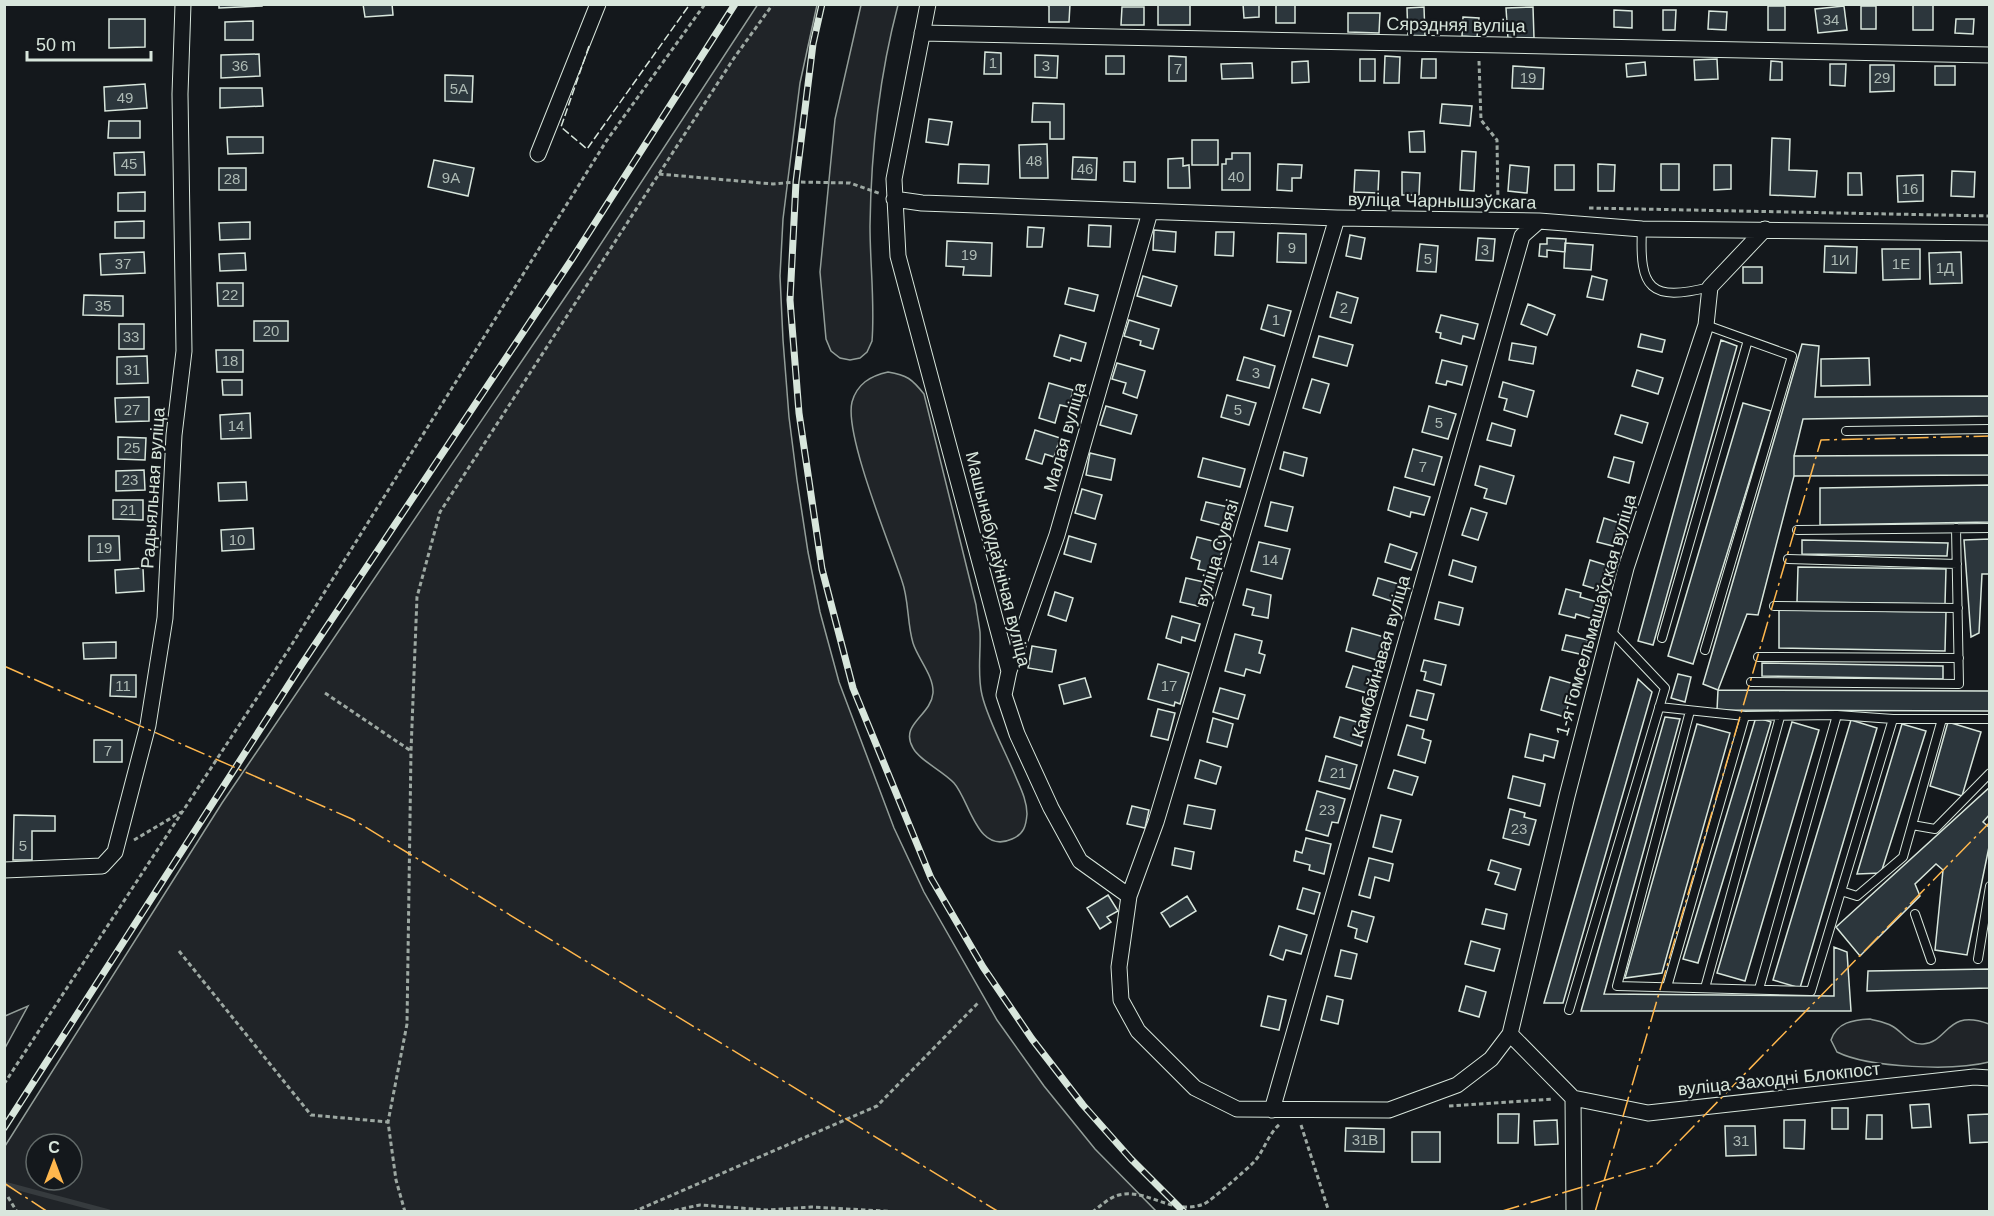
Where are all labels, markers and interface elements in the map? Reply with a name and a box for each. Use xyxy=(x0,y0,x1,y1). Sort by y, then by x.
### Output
house number: 34 xyxy=(1823,11,1839,28)
street label: Сярэдняя вуліца xyxy=(1386,14,1527,36)
scale bar xyxy=(27,24,152,62)
text: 50 m xyxy=(36,35,76,55)
house number: 1 xyxy=(989,54,997,71)
house number: 36 xyxy=(232,57,248,74)
house number: 3 xyxy=(1042,57,1050,74)
house number: 7 xyxy=(1174,60,1182,77)
house number: 19 xyxy=(1520,69,1536,86)
house number: 29 xyxy=(1874,69,1890,86)
house number: 5А xyxy=(450,80,468,97)
house number: 49 xyxy=(117,89,133,106)
house number: 48 xyxy=(1026,152,1042,169)
house number: 45 xyxy=(121,155,137,172)
house number: 46 xyxy=(1077,160,1093,177)
house number: 40 xyxy=(1228,168,1244,185)
house number: 9А xyxy=(442,169,460,186)
house number: 28 xyxy=(224,170,240,187)
house number: 16 xyxy=(1902,180,1918,197)
street label: вуліца Чарнышэўскага xyxy=(1348,189,1537,213)
house number: 9 xyxy=(1288,239,1296,256)
house number: 3 xyxy=(1481,241,1489,258)
house number: 19 xyxy=(961,246,977,263)
house number: 5 xyxy=(1424,250,1432,267)
house number: 1И xyxy=(1830,251,1850,268)
house number: 37 xyxy=(115,255,131,272)
house number: 1Е xyxy=(1892,255,1910,272)
house number: 1Д xyxy=(1936,259,1954,276)
house number: 22 xyxy=(222,286,238,303)
house number: 35 xyxy=(95,297,111,314)
house number: 2 xyxy=(1340,299,1348,316)
house number: 1 xyxy=(1272,311,1280,328)
house number: 20 xyxy=(263,322,279,339)
house number: 33 xyxy=(123,328,139,345)
house number: 18 xyxy=(222,352,238,369)
house number: 31 xyxy=(124,361,140,378)
house number: 3 xyxy=(1252,364,1260,381)
street label: Малая вуліца xyxy=(1040,379,1090,494)
house number: 27 xyxy=(124,401,140,418)
house number: 5 xyxy=(1234,401,1242,418)
street label: Радыяльная вуліца xyxy=(137,406,169,569)
house number: 5 xyxy=(1435,414,1443,431)
house number: 14 xyxy=(228,417,244,434)
house number: 25 xyxy=(124,439,140,456)
street label: Машынабудаўнічая вуліца xyxy=(962,449,1035,670)
house number: 7 xyxy=(1419,458,1427,475)
house number: 23 xyxy=(122,471,138,488)
street label: 1-я Гомсельмашаўская вуліца xyxy=(1552,491,1640,738)
street label: вуліца Сувязі xyxy=(1191,497,1243,609)
house number: 21 xyxy=(120,501,136,518)
house number: 10 xyxy=(229,531,245,548)
house number: 19 xyxy=(96,539,112,556)
house number: 14 xyxy=(1262,551,1278,568)
street label: Камбайнавая вуліца xyxy=(1348,572,1414,741)
house number: 11 xyxy=(115,677,131,694)
house number: 17 xyxy=(1161,677,1177,694)
house number: 7 xyxy=(104,742,112,759)
house number: 21 xyxy=(1330,764,1346,781)
house number: 23 xyxy=(1319,801,1335,818)
house number: 23 xyxy=(1511,820,1527,837)
house number: 5 xyxy=(19,837,27,854)
street label: вуліца Заходні Блокпост xyxy=(1677,1058,1881,1100)
house number: 31В xyxy=(1352,1131,1378,1148)
north arrow xyxy=(24,1132,84,1192)
house number: 31 xyxy=(1733,1132,1749,1149)
text: С xyxy=(48,1139,60,1156)

